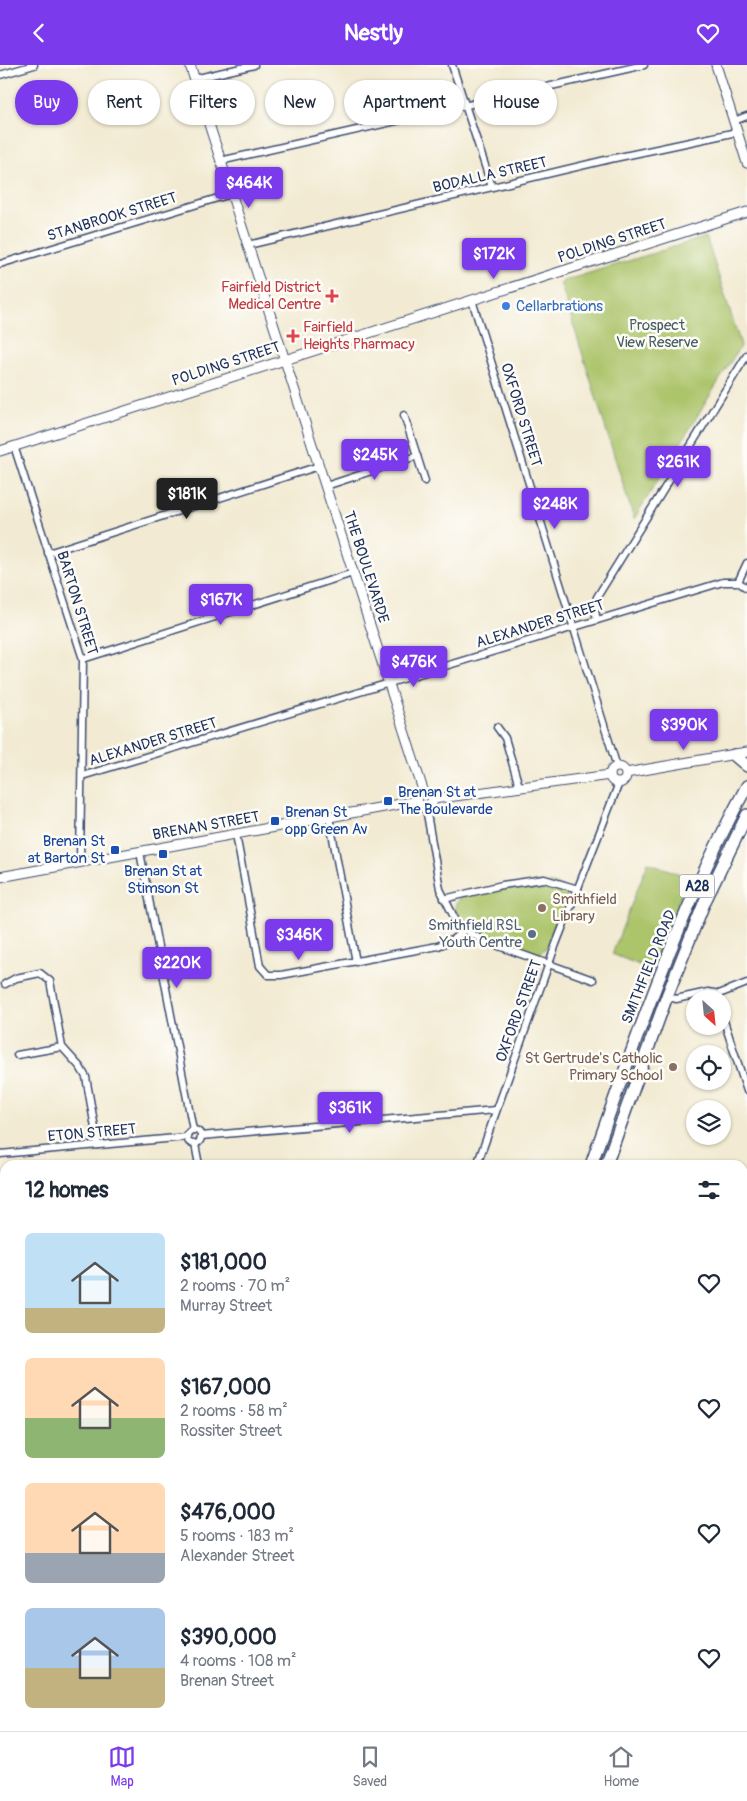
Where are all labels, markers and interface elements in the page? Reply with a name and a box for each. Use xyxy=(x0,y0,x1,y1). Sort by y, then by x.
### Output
icon: back xyxy=(25,19,53,47)
text: Nestly xyxy=(344,19,403,47)
icon: heart xyxy=(694,19,722,47)
chip: Buy xyxy=(15,80,78,125)
chip: Rent xyxy=(88,80,160,125)
chip: Filters xyxy=(170,80,255,125)
chip: New xyxy=(265,80,334,125)
chip: Apartment xyxy=(344,80,464,125)
chip: House xyxy=(474,80,557,125)
street label: BODALLA STREET xyxy=(431,153,549,197)
pin: $464K xyxy=(214,167,284,209)
text: $464K xyxy=(226,173,272,193)
street label: STANBROOK STREET xyxy=(45,188,179,246)
street label: POLDING STREET xyxy=(555,215,669,267)
pin: $172K xyxy=(459,237,529,280)
text: $172K xyxy=(473,244,515,264)
place label: Fairfield District Medical Centre xyxy=(221,278,322,314)
marker: Fairfield District Medical Centre xyxy=(325,289,339,303)
place label: Cellarbrations xyxy=(516,297,603,316)
marker: Cellarbrations xyxy=(500,300,512,312)
park label: Prospect View Reserve xyxy=(616,316,699,352)
place label: Fairfield Heights Pharmacy xyxy=(303,318,415,354)
marker: Fairfield Heights Pharmacy xyxy=(287,330,299,342)
street label: POLDING STREET xyxy=(169,338,283,390)
street label: OXFORD STREET xyxy=(496,361,546,469)
pin: $245K xyxy=(340,439,410,481)
text: $245K xyxy=(352,445,398,465)
pin: $261K xyxy=(643,445,713,488)
text: $261K xyxy=(657,452,699,472)
pin: $181K xyxy=(152,477,222,520)
text: $181K xyxy=(168,484,206,504)
pin: $248K xyxy=(520,487,590,530)
text: $248K xyxy=(533,494,577,514)
street label: THE BOULEVARDE xyxy=(339,509,393,626)
street label: BARTON STREET xyxy=(52,549,102,657)
pin: $167K xyxy=(186,583,256,626)
text: $167K xyxy=(200,590,242,610)
street label: ALEXANDER STREET xyxy=(474,595,606,653)
pin: $476K xyxy=(379,645,449,688)
text: $476K xyxy=(391,652,437,672)
pin: $390K xyxy=(649,709,719,751)
street label: ALEXANDER STREET xyxy=(87,713,219,771)
text: $390K xyxy=(661,715,707,735)
place label: Brenan St at The Boulevarde xyxy=(398,783,493,819)
marker: Brenan St at The Boulevarde xyxy=(382,795,394,807)
place label: Brenan St opp Green Av xyxy=(285,803,368,839)
street label: BRENAN STREET xyxy=(151,807,261,845)
marker: Brenan St opp Green Av xyxy=(269,815,281,827)
place label: Brenan St at Barton St xyxy=(28,832,106,868)
marker: Brenan St at Barton St xyxy=(109,844,121,856)
marker: Brenan St at Stimson St xyxy=(157,848,169,860)
place label: Brenan St at Stimson St xyxy=(124,862,203,898)
road number: A28 xyxy=(680,874,714,897)
place label: Smithfield Library xyxy=(552,890,617,926)
marker: Smithfield Library xyxy=(536,902,548,914)
street label: SMITHFIELD ROAD xyxy=(618,907,680,1027)
place label: Smithfield RSL Youth Centre xyxy=(428,916,523,952)
pin: $346K xyxy=(264,919,334,961)
text: $346K xyxy=(276,925,322,945)
marker: Smithfield RSL Youth Centre xyxy=(526,928,538,940)
pin: $220K xyxy=(142,947,212,989)
text: $220K xyxy=(153,953,201,973)
street label: OXFORD STREET xyxy=(492,957,546,1065)
north arrow xyxy=(686,990,731,1035)
map controls xyxy=(686,990,731,1145)
button: locate xyxy=(686,1045,731,1090)
place label: St Gertrude's Catholic Primary School xyxy=(525,1049,663,1085)
marker: St Gertrude's Catholic Primary School xyxy=(667,1061,679,1073)
pin: $361K xyxy=(315,1091,385,1134)
text: $361K xyxy=(329,1098,371,1118)
button: layers xyxy=(686,1100,731,1145)
street label: ETON STREET xyxy=(47,1120,137,1146)
icon: filters xyxy=(695,1176,723,1204)
text: 12 homes xyxy=(25,1177,108,1204)
text: $181,000 xyxy=(180,1249,267,1276)
icon: home xyxy=(65,1253,125,1313)
icon: heart xyxy=(695,1269,723,1297)
text: 2 rooms · 70 m² xyxy=(180,1276,290,1296)
text: Murray Street xyxy=(180,1296,272,1316)
text: $167,000 xyxy=(180,1374,271,1401)
icon: home xyxy=(65,1378,125,1438)
icon: heart xyxy=(695,1394,723,1422)
text: 2 rooms · 58 m² xyxy=(180,1401,288,1421)
text: Rossiter Street xyxy=(180,1421,282,1441)
text: $476,000 xyxy=(180,1499,275,1526)
icon: home xyxy=(65,1503,125,1563)
icon: heart xyxy=(695,1519,723,1547)
text: 5 rooms · 183 m² xyxy=(180,1526,294,1546)
text: Alexander Street xyxy=(180,1546,295,1566)
text: $390,000 xyxy=(180,1624,277,1651)
icon: home xyxy=(65,1628,125,1688)
icon: heart xyxy=(695,1644,723,1672)
text: 4 rooms · 108 m² xyxy=(180,1651,297,1671)
text: Brenan Street xyxy=(180,1671,274,1691)
tab: Map xyxy=(108,1743,136,1790)
tab: Saved xyxy=(352,1743,387,1790)
tab: Home xyxy=(604,1743,639,1790)

